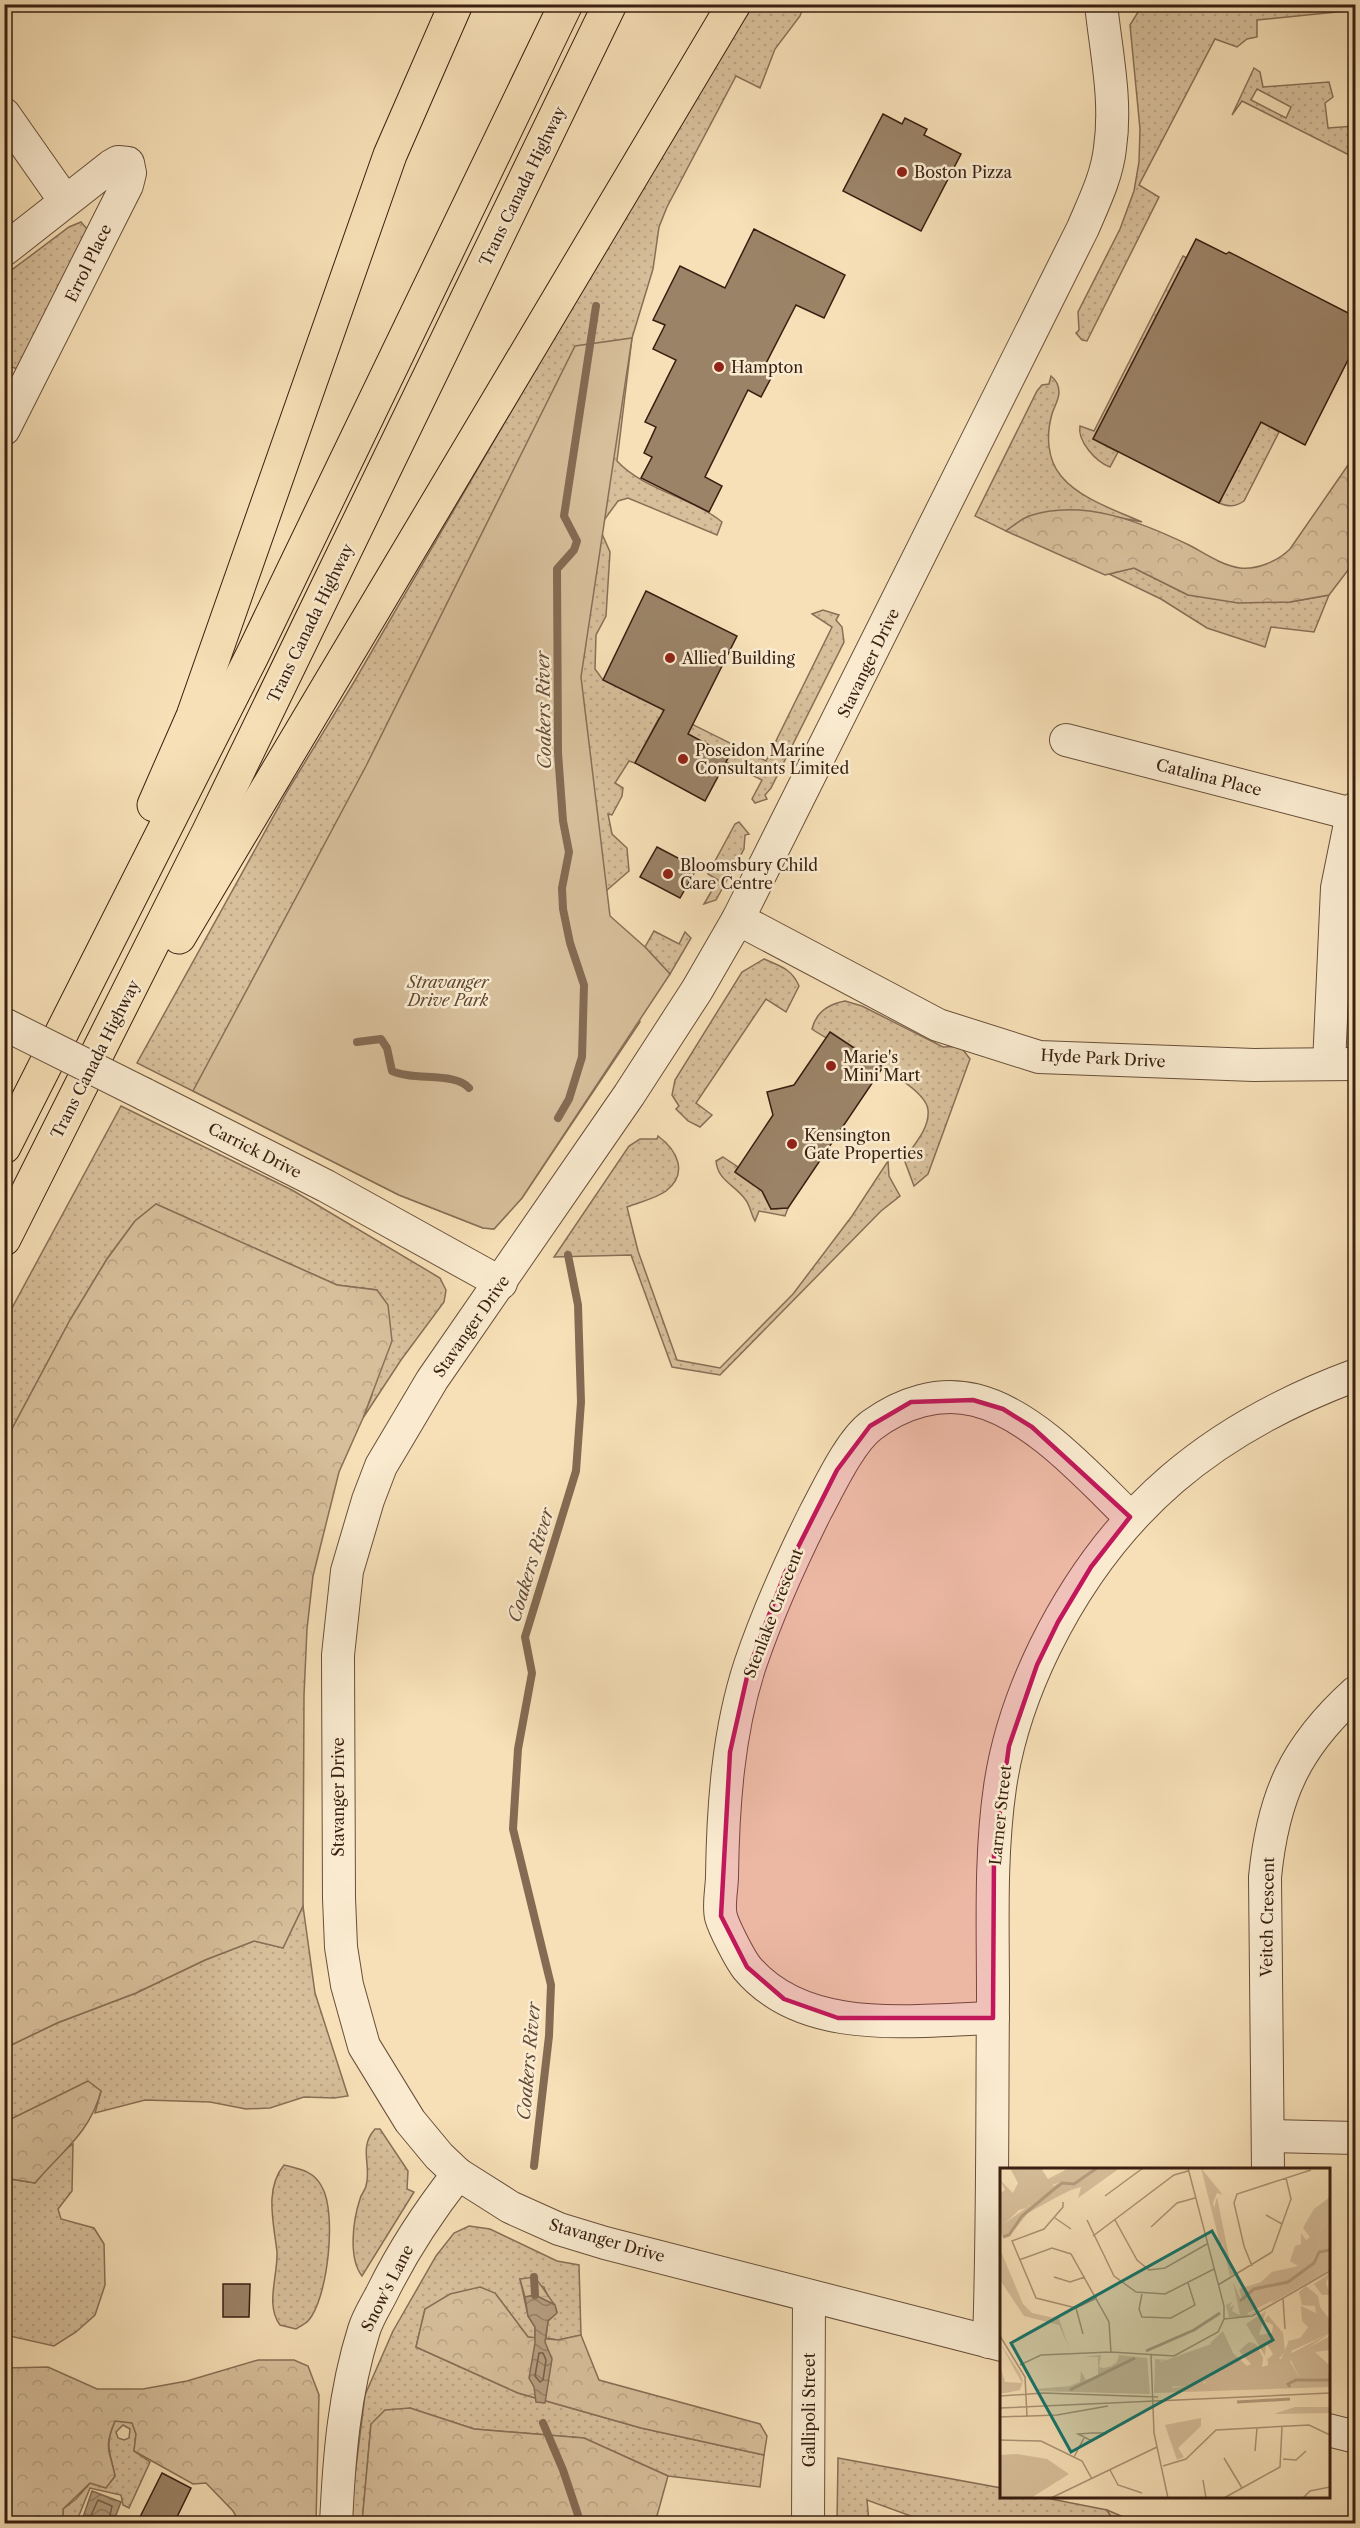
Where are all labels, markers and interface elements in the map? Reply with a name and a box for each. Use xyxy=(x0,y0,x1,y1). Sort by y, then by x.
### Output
street label: Trans Canada Highway xyxy=(475,102,570,269)
place label: Boston Pizza xyxy=(914,162,1013,182)
marker: Boston Pizza xyxy=(895,165,909,179)
street label: Errol Place xyxy=(61,221,115,305)
place label: Hampton xyxy=(731,357,803,377)
marker: Hampton xyxy=(712,360,726,374)
street label: Trans Canada Highway xyxy=(263,539,358,706)
street label: Stavanger Drive xyxy=(833,605,903,721)
place label: Allied Building xyxy=(681,648,795,668)
water label: Coakers River xyxy=(532,649,556,769)
marker: Allied Building xyxy=(663,651,677,665)
place label: Poseidon Marine Consultants Limited xyxy=(695,740,849,778)
marker: Poseidon Marine Consultants Limited xyxy=(676,752,690,766)
street label: Catalina Place xyxy=(1154,754,1264,800)
place label: Bloomsbury Child Care Centre xyxy=(680,855,818,893)
marker: Bloomsbury Child Care Centre xyxy=(661,867,675,881)
park label: Stravanger Drive Park xyxy=(406,972,490,1010)
street label: Trans Canada Highway xyxy=(46,975,144,1142)
street label: Hyde Park Drive xyxy=(1040,1045,1166,1071)
place label: Marie's Mini Mart xyxy=(843,1047,920,1085)
marker: Marie's Mini Mart xyxy=(824,1059,838,1073)
street label: Carrick Drive xyxy=(205,1118,305,1182)
place label: Kensington Gate Properties xyxy=(804,1125,923,1163)
marker: Kensington Gate Properties xyxy=(785,1137,799,1151)
street label: Stavanger Drive xyxy=(429,1271,513,1381)
water label: Coakers River xyxy=(503,1504,559,1625)
street label: Stenlake Crescent xyxy=(739,1545,807,1681)
street label: Stavanger Drive xyxy=(328,1737,348,1857)
street label: Larner Street xyxy=(985,1764,1015,1866)
street label: Veitch Crescent xyxy=(1256,1856,1278,1978)
water label: Coakers River xyxy=(513,2000,545,2121)
inset map xyxy=(1000,2168,1330,2498)
street label: Stavanger Drive xyxy=(547,2214,667,2266)
street label: Snow's Lane xyxy=(357,2241,417,2335)
street label: Gallipoli Street xyxy=(799,2352,819,2467)

